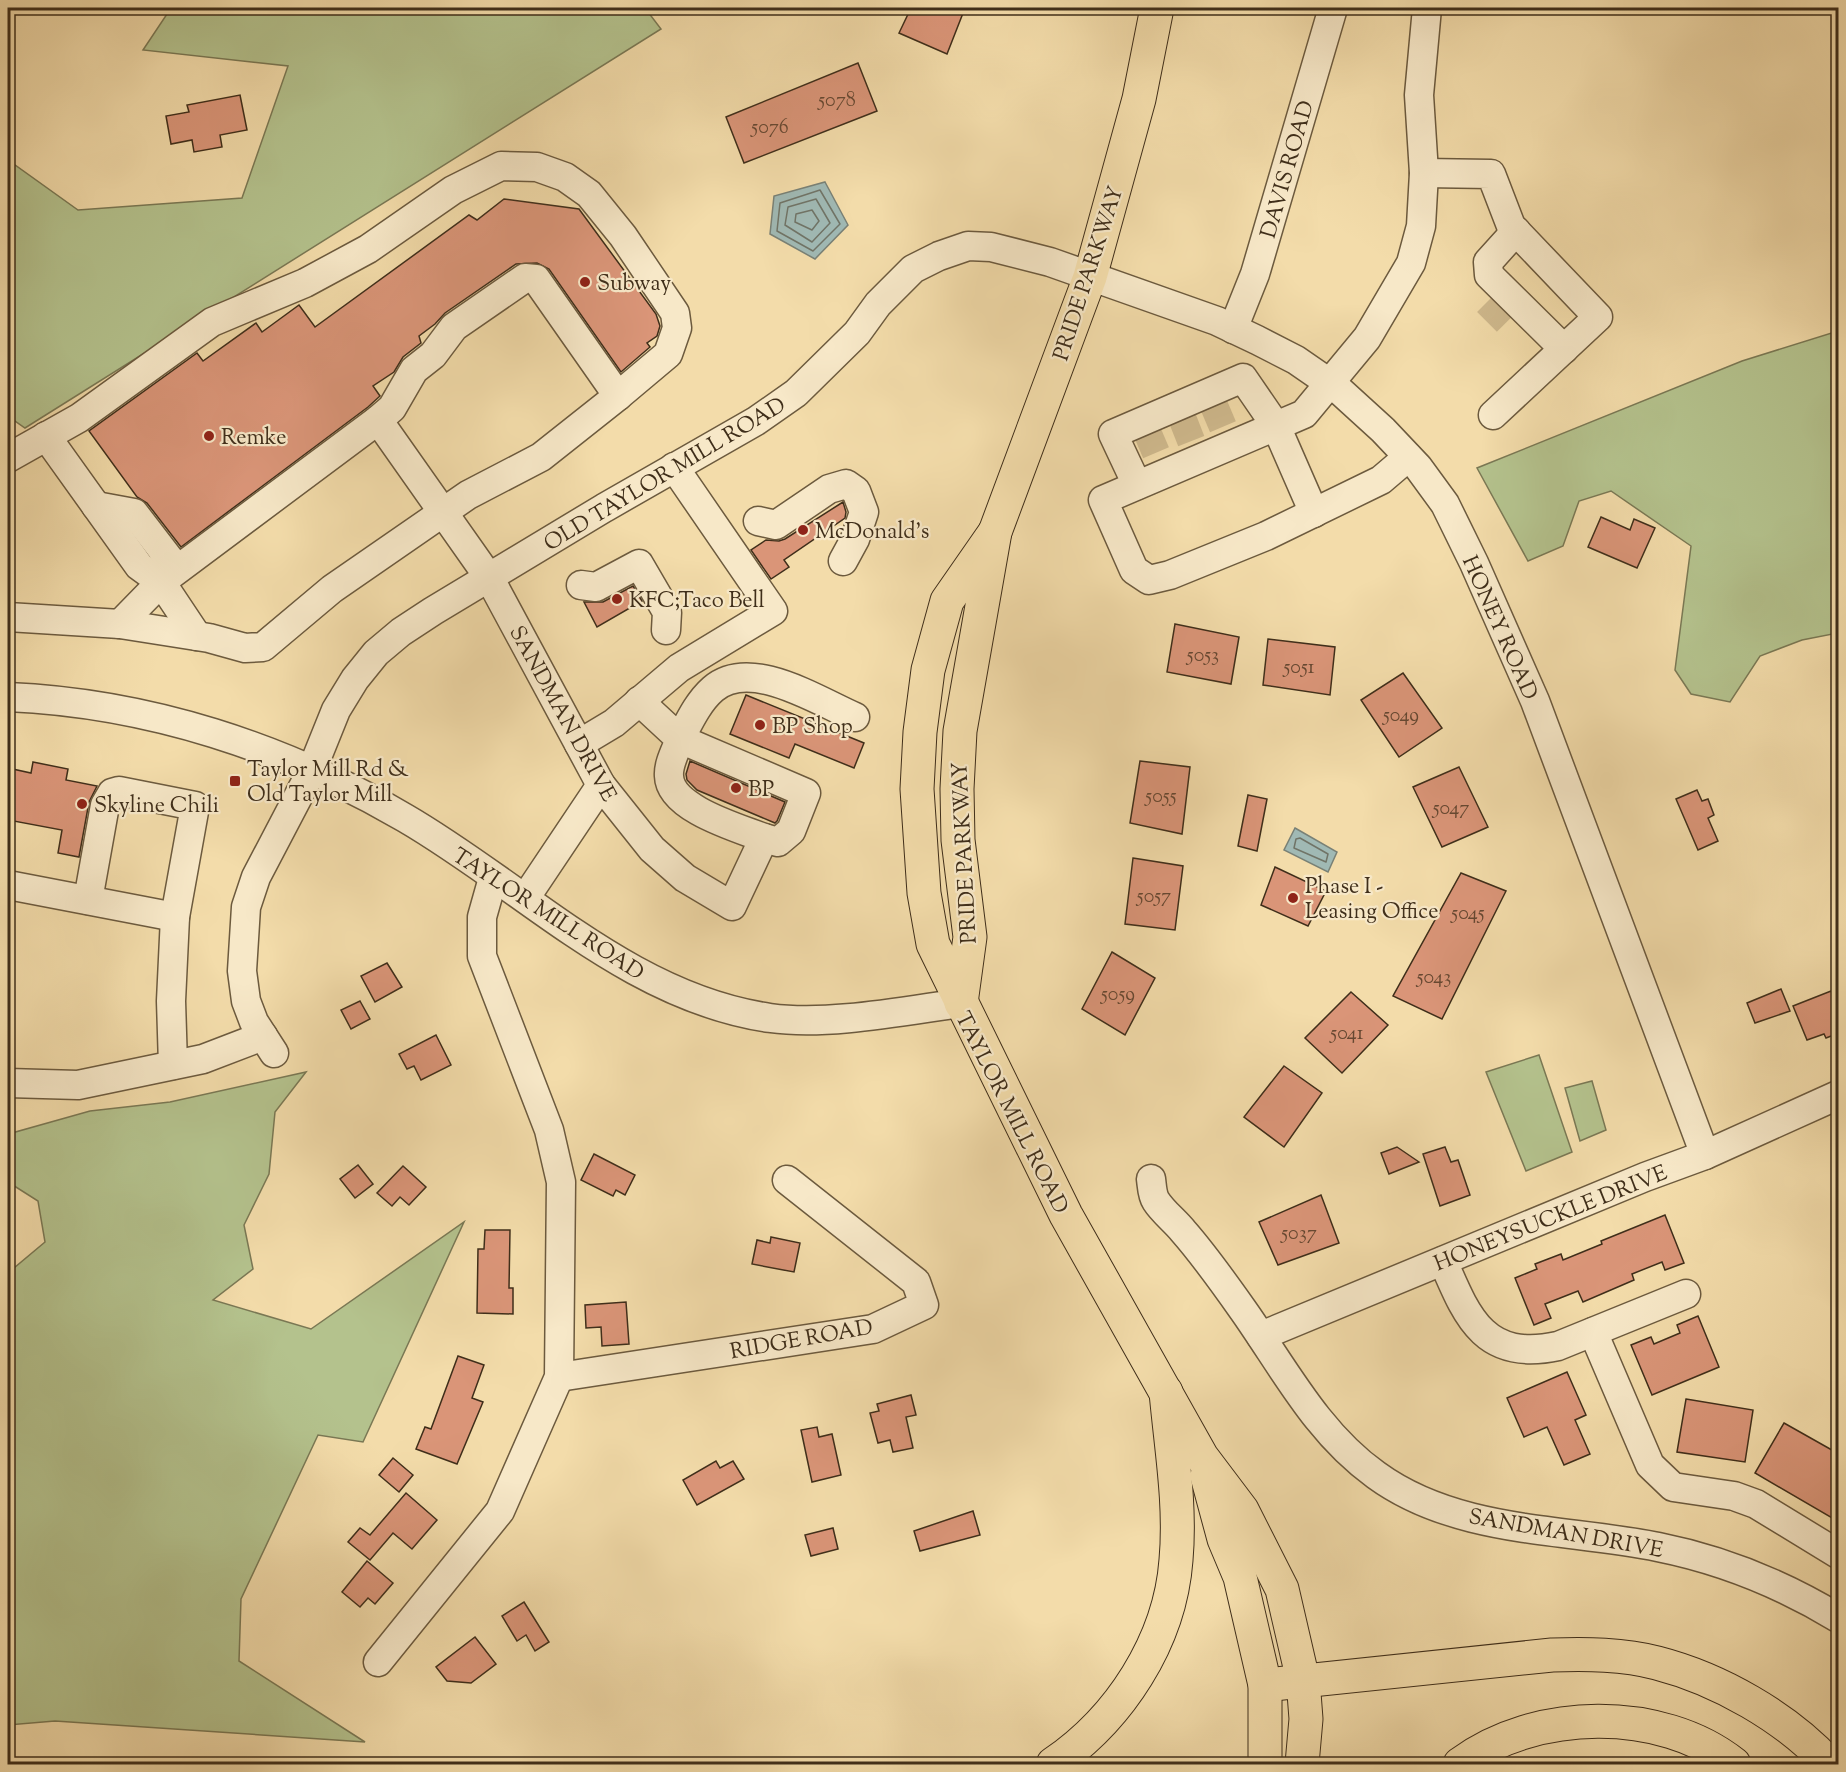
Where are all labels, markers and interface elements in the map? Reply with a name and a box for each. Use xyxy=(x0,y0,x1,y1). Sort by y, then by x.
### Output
house number: 5078 xyxy=(817,87,856,116)
street label: DAVIS ROAD xyxy=(1254,97,1324,242)
house number: 5076 xyxy=(750,114,789,143)
street label: PRIDE PARKWAY xyxy=(1047,182,1133,365)
place label: Subway xyxy=(597,269,671,301)
marker: Subway xyxy=(578,275,592,289)
street label: OLD TAYLOR MILL ROAD xyxy=(538,390,793,561)
place label: Remke xyxy=(221,423,286,455)
marker: Remke xyxy=(202,429,216,443)
place label: McDonald's xyxy=(815,517,929,549)
marker: McDonald's xyxy=(796,523,810,537)
street label: HONEY ROAD xyxy=(1452,551,1544,706)
place label: KFC;Taco Bell xyxy=(629,586,765,618)
marker: KFC;Taco Bell xyxy=(610,592,624,606)
street label: SANDMAN DRIVE xyxy=(500,621,623,808)
house number: 5053 xyxy=(1186,642,1219,671)
house number: 5051 xyxy=(1282,654,1315,683)
house number: 5049 xyxy=(1382,702,1419,731)
place label: BP Shop xyxy=(772,712,853,744)
marker: BP Shop xyxy=(753,718,767,732)
place label: Taylor Mill Rd & Old Taylor Mill xyxy=(247,755,409,812)
street label: PRIDE PARKWAY xyxy=(945,761,987,945)
marker: Taylor Mill Rd & Old Taylor Mill xyxy=(228,774,242,788)
place label: BP xyxy=(748,775,774,807)
marker: BP xyxy=(729,781,743,795)
house number: 5055 xyxy=(1144,783,1177,812)
place label: Skyline Chili xyxy=(94,791,219,823)
house number: 5047 xyxy=(1432,795,1469,824)
marker: Skyline Chili xyxy=(75,797,89,811)
street label: TAYLOR MILL ROAD xyxy=(445,841,650,990)
place label: Phase I - Leasing Office xyxy=(1305,872,1438,929)
house number: 5057 xyxy=(1136,883,1171,912)
marker: Phase I - Leasing Office xyxy=(1286,891,1300,905)
house number: 5045 xyxy=(1450,900,1485,929)
house number: 5043 xyxy=(1416,964,1451,993)
house number: 5059 xyxy=(1100,981,1135,1010)
street label: TAYLOR MILL ROAD xyxy=(945,1007,1075,1220)
house number: 5041 xyxy=(1329,1020,1364,1049)
street label: HONEYSUCKLE DRIVE xyxy=(1430,1158,1673,1281)
house number: 5037 xyxy=(1280,1220,1317,1249)
street label: RIDGE ROAD xyxy=(728,1313,875,1369)
street label: SANDMAN DRIVE xyxy=(1466,1502,1665,1568)

